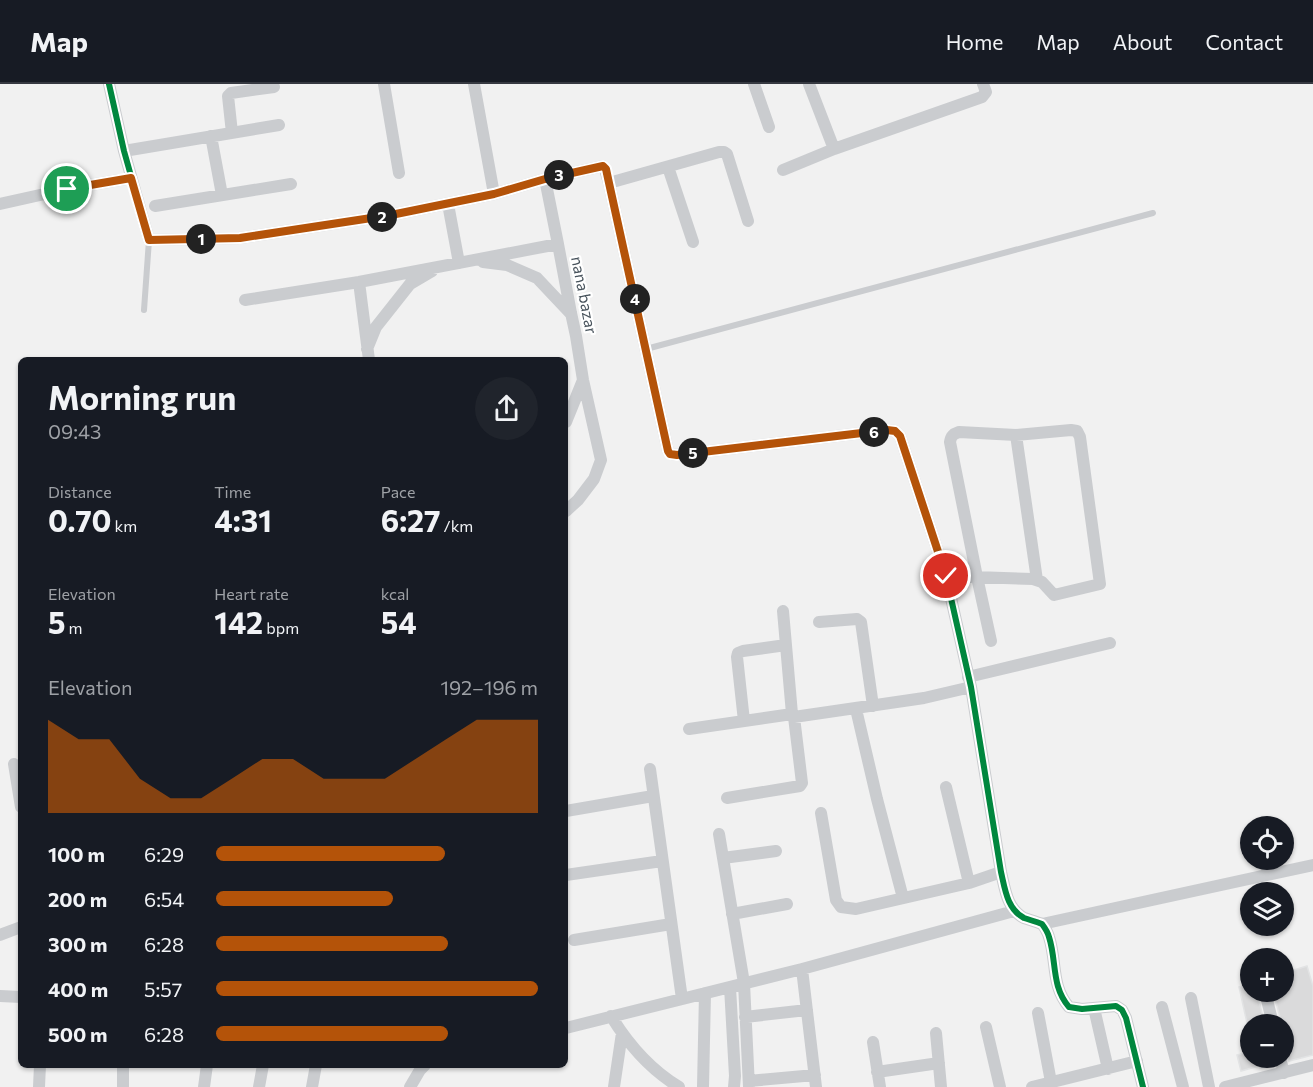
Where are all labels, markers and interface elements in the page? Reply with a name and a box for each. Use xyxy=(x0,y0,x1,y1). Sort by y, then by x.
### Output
text: Map xyxy=(30,24,88,58)
text: Home xyxy=(946,29,1003,54)
text: Map xyxy=(1036,29,1080,54)
text: About xyxy=(1113,29,1172,54)
text: Contact xyxy=(1205,29,1283,54)
pin: 3 xyxy=(544,160,574,190)
pin xyxy=(41,163,92,214)
text: 3 xyxy=(554,165,564,184)
icon: arrive xyxy=(50,172,83,205)
pin: 2 xyxy=(367,202,397,232)
text: 2 xyxy=(377,207,387,226)
pin: 1 xyxy=(186,224,216,254)
text: 1 xyxy=(197,229,205,248)
street label: nana bazar xyxy=(568,255,602,336)
pin: 4 xyxy=(620,284,650,314)
text: 4 xyxy=(630,289,640,308)
text: Morning run xyxy=(48,376,236,417)
button: share xyxy=(475,377,538,440)
pin: 6 xyxy=(859,417,889,447)
text: 09:43 xyxy=(48,419,101,443)
text: 6 xyxy=(869,422,879,441)
pin: 5 xyxy=(678,438,708,468)
text: 5 xyxy=(688,443,698,462)
text: Distance xyxy=(48,482,112,501)
text: Time xyxy=(214,482,251,501)
text: Pace xyxy=(381,482,415,501)
text: 0.70 xyxy=(48,501,111,538)
text: 4:31 xyxy=(214,501,272,538)
text: 6:27 xyxy=(381,501,440,538)
text: km xyxy=(111,516,137,535)
text: /km xyxy=(440,516,473,535)
pin xyxy=(920,550,971,601)
icon: check xyxy=(929,559,962,592)
text: Elevation xyxy=(48,584,116,603)
text: Heart rate xyxy=(214,584,289,603)
text: kcal xyxy=(381,584,409,603)
text: 5 xyxy=(48,603,66,640)
text: 142 xyxy=(214,603,263,640)
text: 54 xyxy=(381,603,417,640)
text: m xyxy=(66,618,83,637)
text: bpm xyxy=(263,618,299,637)
text: Elevation xyxy=(48,675,133,699)
text: 192–196 m xyxy=(440,675,538,699)
map controls xyxy=(1240,816,1294,1068)
button: locate xyxy=(1240,816,1294,870)
text: 100 m xyxy=(48,842,105,866)
text: 6:29 xyxy=(144,842,184,866)
button: layers xyxy=(1240,882,1294,936)
text: 200 m xyxy=(48,887,107,911)
text: 6:54 xyxy=(144,887,184,911)
text: 300 m xyxy=(48,932,108,956)
text: 6:28 xyxy=(144,932,184,956)
button: + xyxy=(1240,948,1294,1002)
text: 400 m xyxy=(48,977,108,1001)
text: 5:57 xyxy=(144,977,182,1001)
button: − xyxy=(1240,1014,1294,1068)
text: 500 m xyxy=(48,1022,108,1046)
text: 6:28 xyxy=(144,1022,184,1046)

